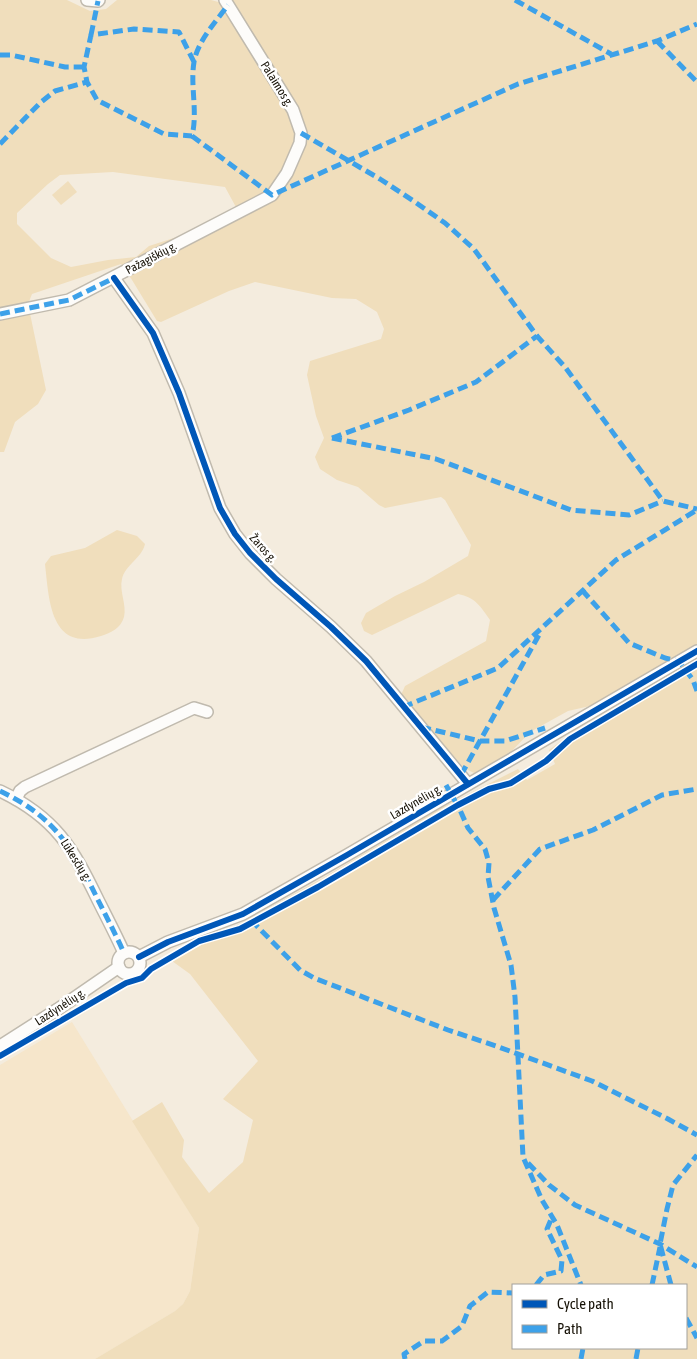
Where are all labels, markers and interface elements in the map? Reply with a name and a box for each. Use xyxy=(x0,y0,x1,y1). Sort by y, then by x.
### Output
street label: Palaimos g. xyxy=(258,59,296,109)
street label: Pažagiškių g. xyxy=(123,239,179,277)
street label: Žaros g. xyxy=(247,531,279,565)
street label: Lazdynėlių g. xyxy=(388,782,444,822)
street label: Lūkesčių g. xyxy=(58,836,94,884)
street label: Lazdynėlių g. xyxy=(32,986,88,1028)
legend xyxy=(512,1284,687,1349)
text: Cycle path xyxy=(557,1295,614,1312)
text: Path xyxy=(557,1320,583,1337)

